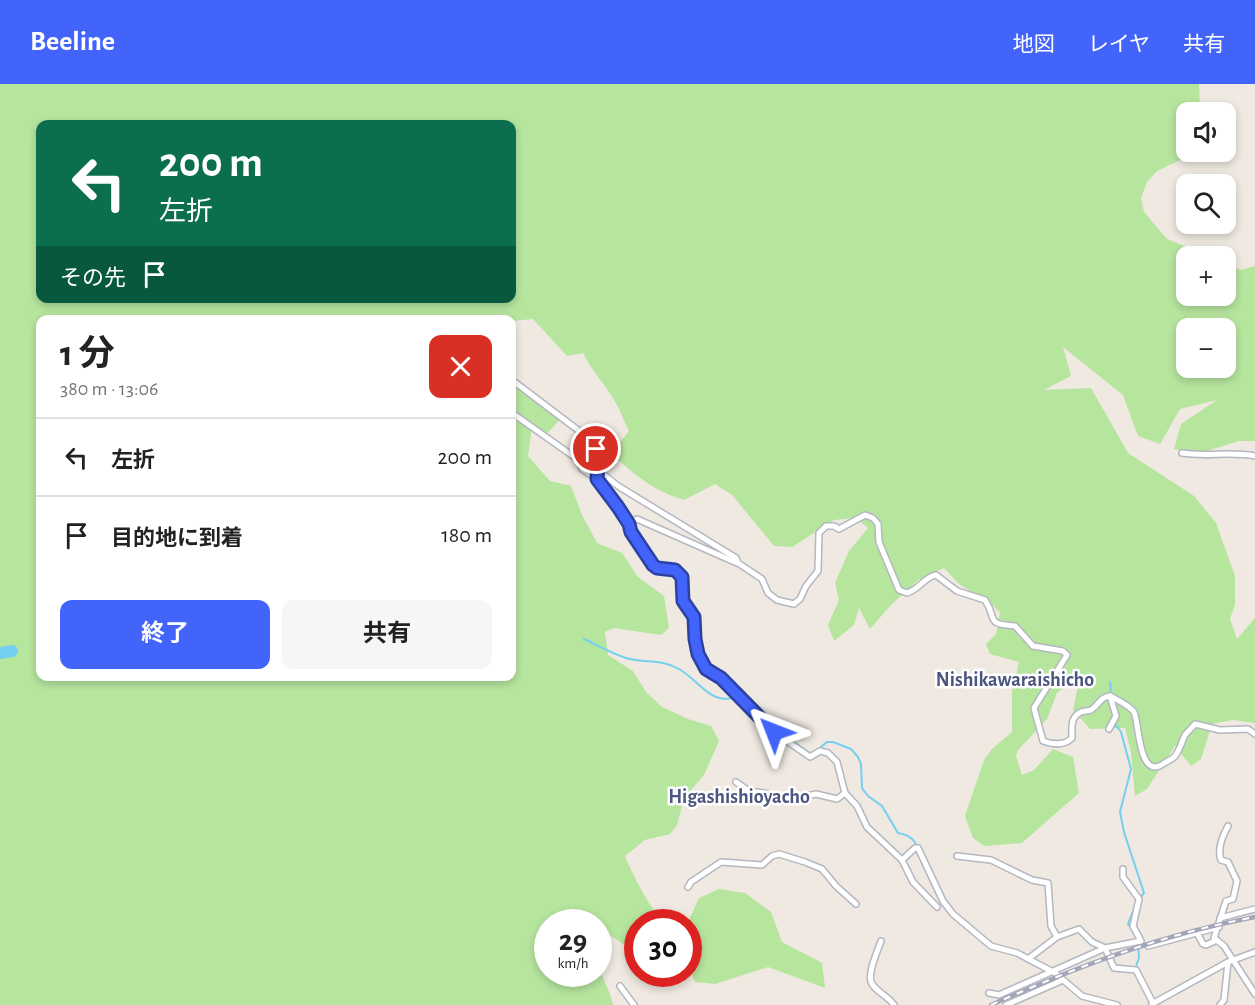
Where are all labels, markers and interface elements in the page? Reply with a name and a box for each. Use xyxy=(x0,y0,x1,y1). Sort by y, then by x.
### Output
text: Beeline xyxy=(30,28,115,56)
text: 地図 xyxy=(1013,34,1055,55)
text: レイヤ xyxy=(1088,34,1150,55)
text: 共有 xyxy=(1183,34,1225,55)
map controls xyxy=(1176,102,1236,378)
button: sound xyxy=(1176,102,1236,162)
text: 200 m xyxy=(159,142,263,184)
icon: left xyxy=(60,144,138,222)
button: search xyxy=(1176,174,1236,234)
text: 左折 xyxy=(159,198,213,225)
button: + xyxy=(1176,246,1236,306)
icon: arrive xyxy=(138,258,171,291)
text: その先 xyxy=(60,267,126,289)
button: − xyxy=(1176,318,1236,378)
button: close xyxy=(429,335,492,398)
text: 1 分 xyxy=(60,336,114,372)
text: 380 m · 13:06 xyxy=(60,379,158,399)
pin xyxy=(570,423,621,474)
icon: arrive xyxy=(579,432,612,465)
icon: left xyxy=(60,441,93,474)
text: 200 m xyxy=(438,446,492,468)
text: 左折 xyxy=(111,449,155,471)
icon: arrive xyxy=(60,519,93,552)
text: 180 m xyxy=(441,524,492,546)
text: 目的地に到着 xyxy=(111,527,243,549)
button: 終了 xyxy=(60,600,270,669)
button: 共有 xyxy=(282,600,492,669)
district label: Nishikawaraishicho xyxy=(936,670,1094,690)
position arrow xyxy=(742,700,806,764)
district label: Higashishioyacho xyxy=(668,787,810,807)
speed limit sign: 30 xyxy=(624,909,702,987)
text: 29 xyxy=(559,926,587,956)
text: km/h xyxy=(558,956,588,971)

